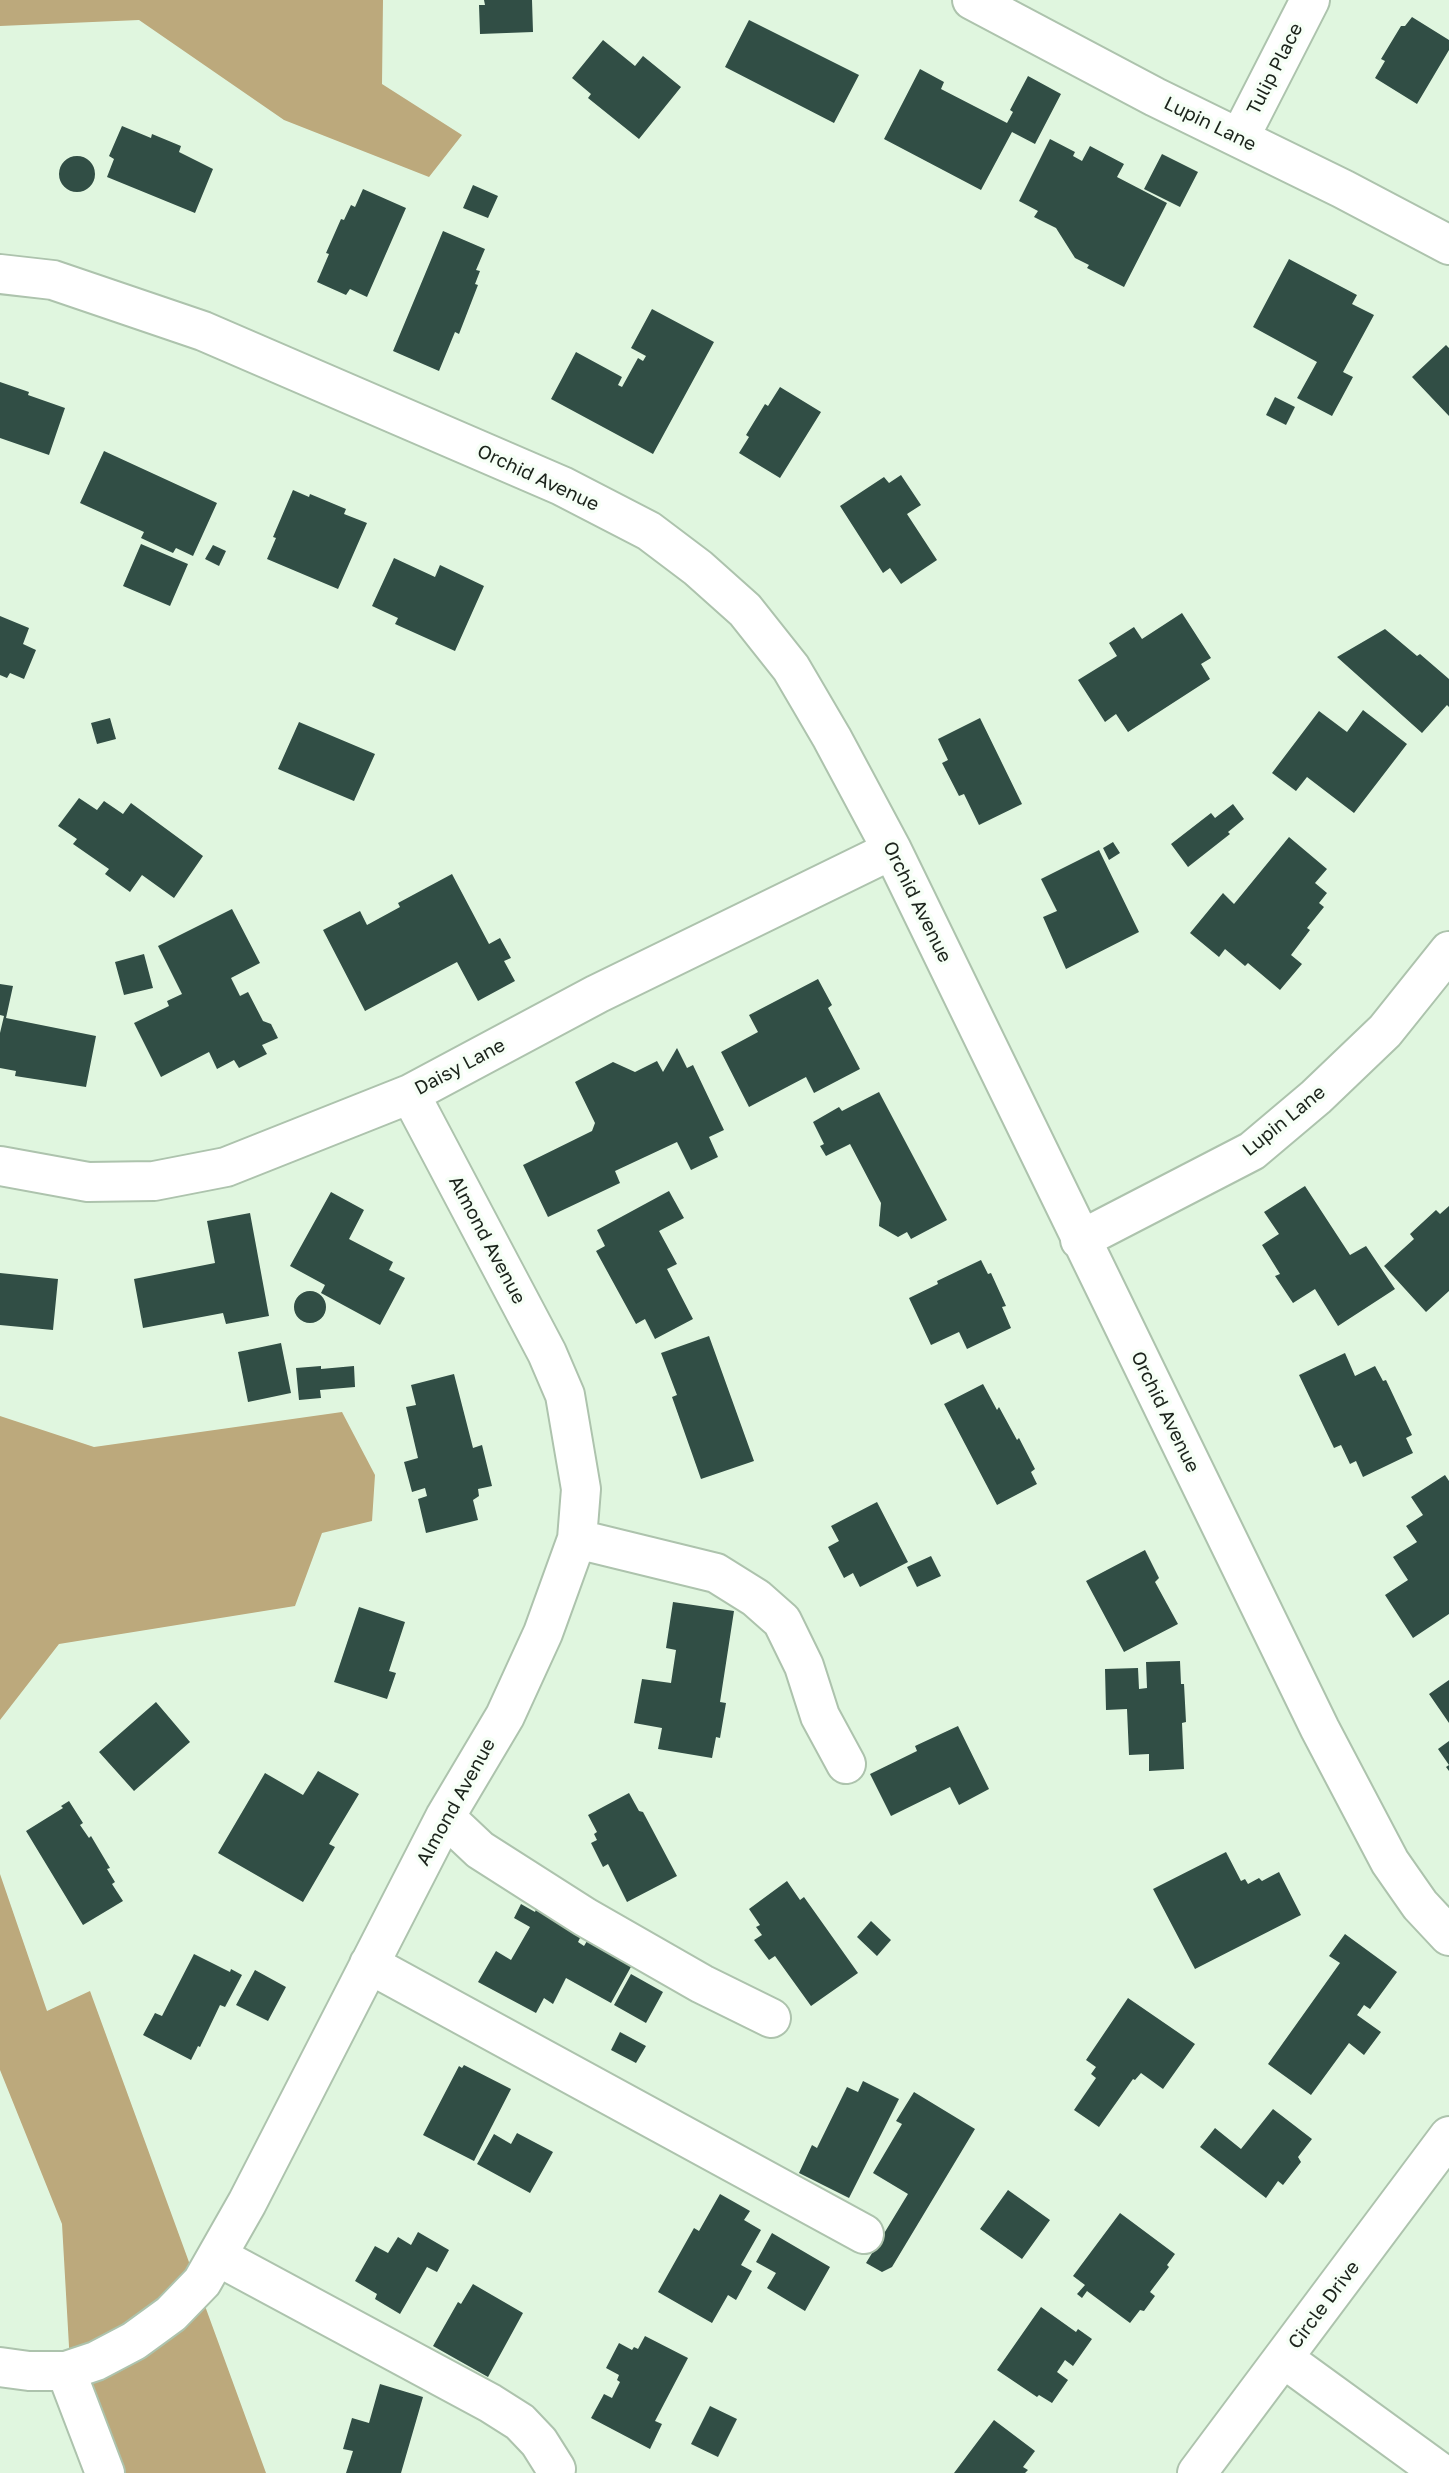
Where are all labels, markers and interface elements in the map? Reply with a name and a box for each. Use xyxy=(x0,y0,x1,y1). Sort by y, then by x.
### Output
street label: Tulip Place xyxy=(1242,19,1308,119)
street label: Lupin Lane xyxy=(1160,92,1260,156)
street label: Orchid Avenue xyxy=(473,440,603,516)
street label: Orchid Avenue xyxy=(878,838,956,966)
street label: Daisy Lane xyxy=(411,1034,509,1100)
street label: Lupin Lane xyxy=(1238,1081,1330,1161)
street label: Almond Avenue xyxy=(444,1172,530,1308)
street label: Orchid Avenue xyxy=(1126,1348,1204,1476)
street label: Almond Avenue xyxy=(412,1734,500,1870)
street label: Circle Drive xyxy=(1284,2256,1364,2354)

